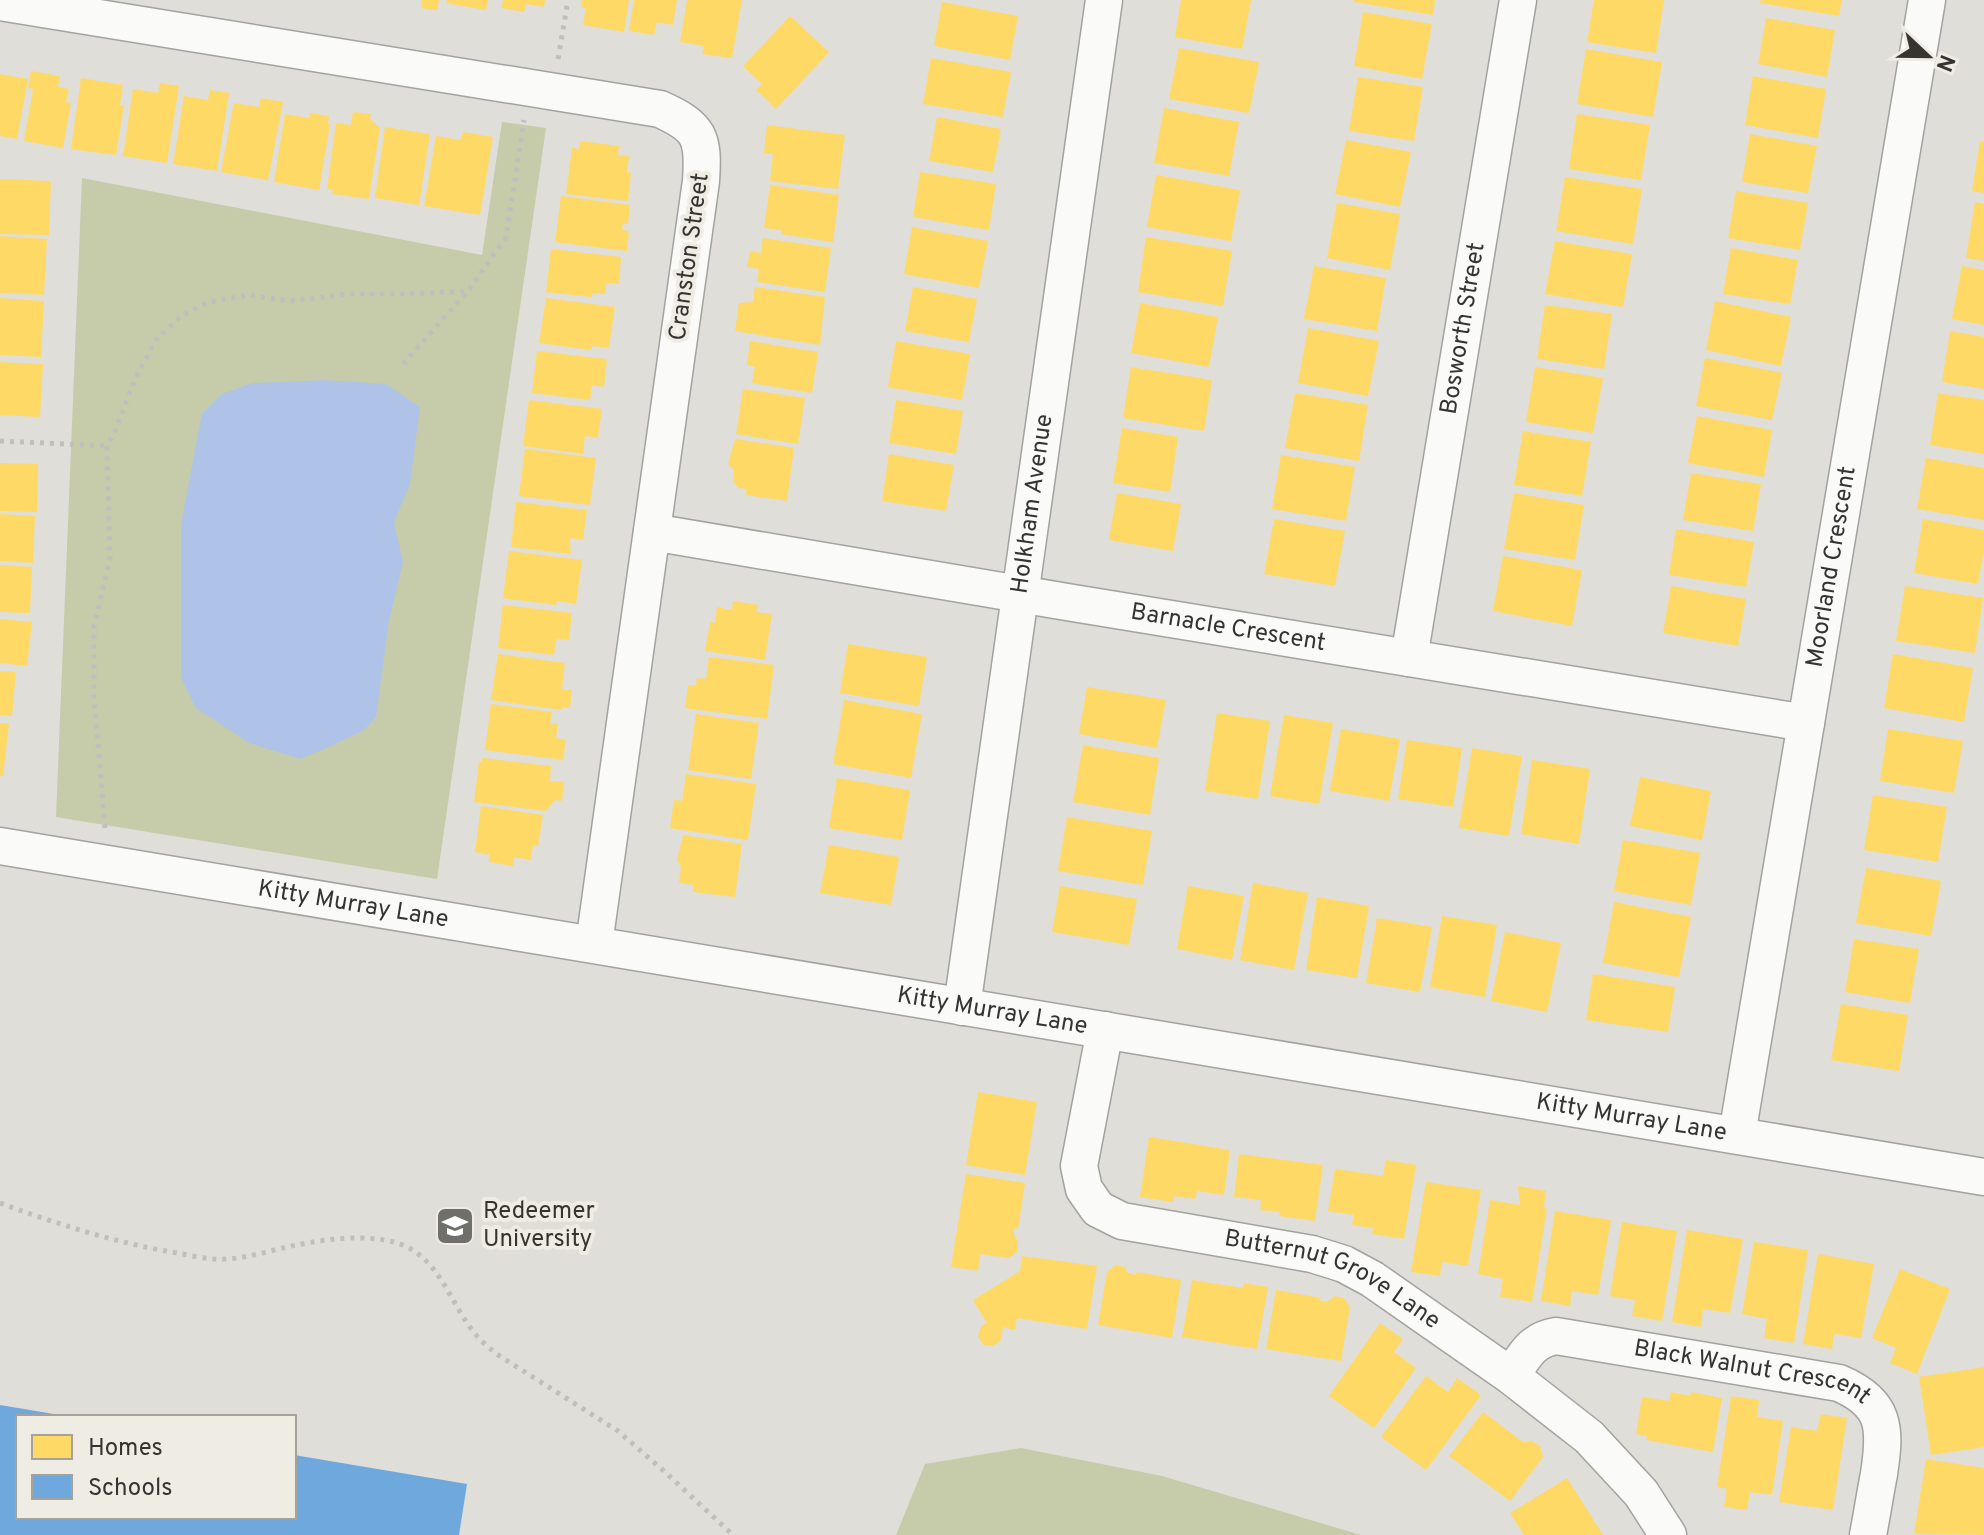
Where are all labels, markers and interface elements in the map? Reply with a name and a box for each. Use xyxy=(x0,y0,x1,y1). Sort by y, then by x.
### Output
north arrow xyxy=(1888,16,1968,96)
text: N xyxy=(1929,50,1960,75)
street label: Cranston Street xyxy=(663,171,717,343)
street label: Bosworth Street xyxy=(1435,240,1493,417)
street label: Holkham Avenue xyxy=(1005,412,1060,596)
street label: Moorland Crescent xyxy=(1801,464,1864,670)
street label: Barnacle Crescent xyxy=(1128,598,1328,659)
street label: Kitty Murray Lane xyxy=(256,874,451,936)
street label: Kitty Murray Lane xyxy=(895,981,1090,1042)
street label: Kitty Murray Lane xyxy=(1534,1088,1729,1149)
place label: Redeemer University xyxy=(483,1197,595,1255)
school or university icon: Redeemer University xyxy=(434,1205,476,1247)
street label: Butternut Grove Lane xyxy=(1222,1224,1446,1337)
street label: Black Walnut Crescent xyxy=(1632,1334,1877,1412)
legend xyxy=(16,1415,296,1519)
text: Homes xyxy=(88,1434,163,1464)
text: Schools xyxy=(88,1474,173,1504)

